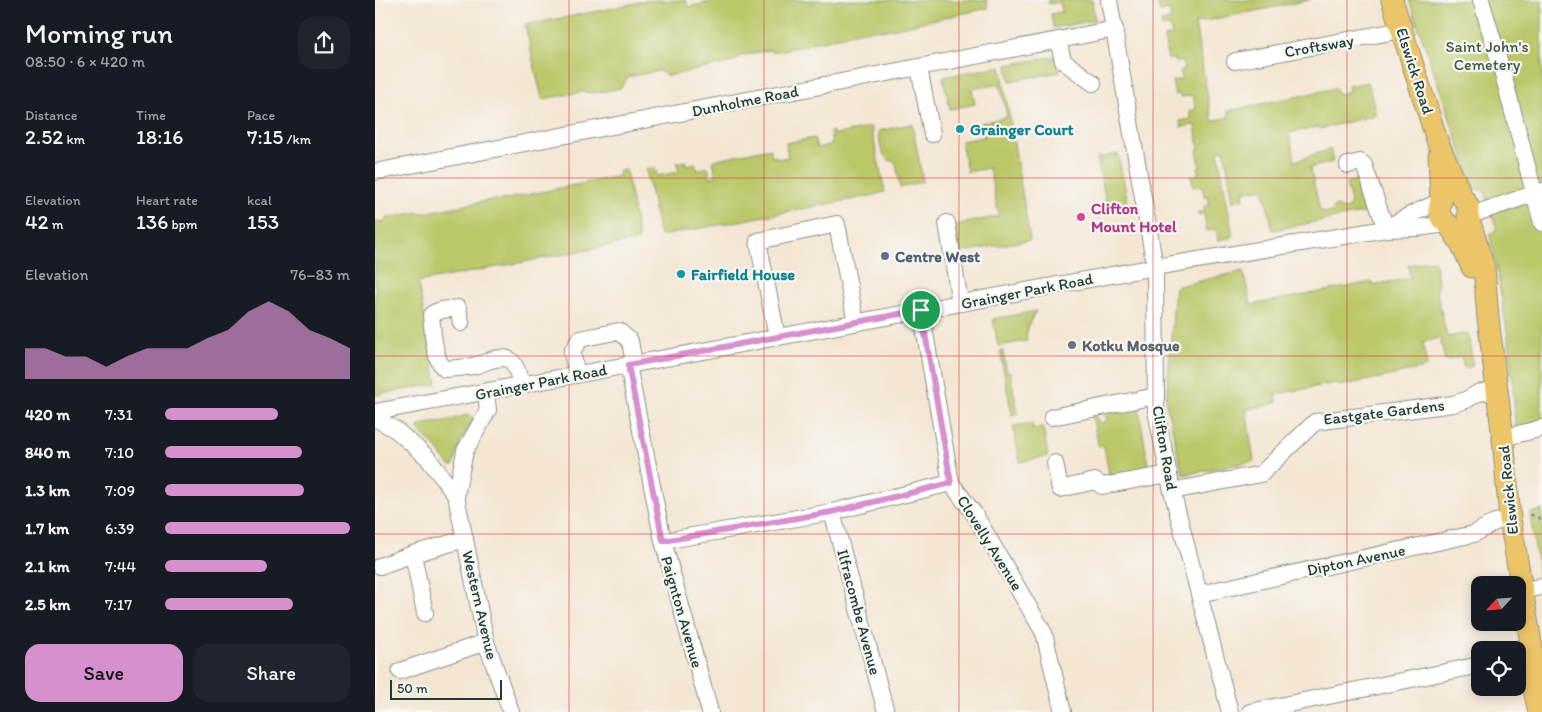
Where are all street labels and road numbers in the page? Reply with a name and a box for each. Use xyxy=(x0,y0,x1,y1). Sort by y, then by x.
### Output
street label: Elswick Road xyxy=(1392,25,1438,117)
street label: Croftsway xyxy=(1283,30,1356,61)
street label: Dunholme Road xyxy=(690,81,800,121)
street label: Grainger Park Road xyxy=(959,269,1095,313)
street label: Grainger Park Road xyxy=(473,360,609,404)
street label: Eastgate Gardens xyxy=(1323,395,1445,429)
street label: Clifton Road xyxy=(1148,404,1182,492)
street label: Elswick Road xyxy=(1494,444,1522,536)
street label: Clovelly Avenue xyxy=(953,492,1027,594)
street label: Dipton Avenue xyxy=(1305,540,1407,580)
street label: Ilfracombe Avenue xyxy=(833,547,885,677)
street label: Western Avenue xyxy=(458,549,502,661)
street label: Paignton Avenue xyxy=(657,554,707,670)

